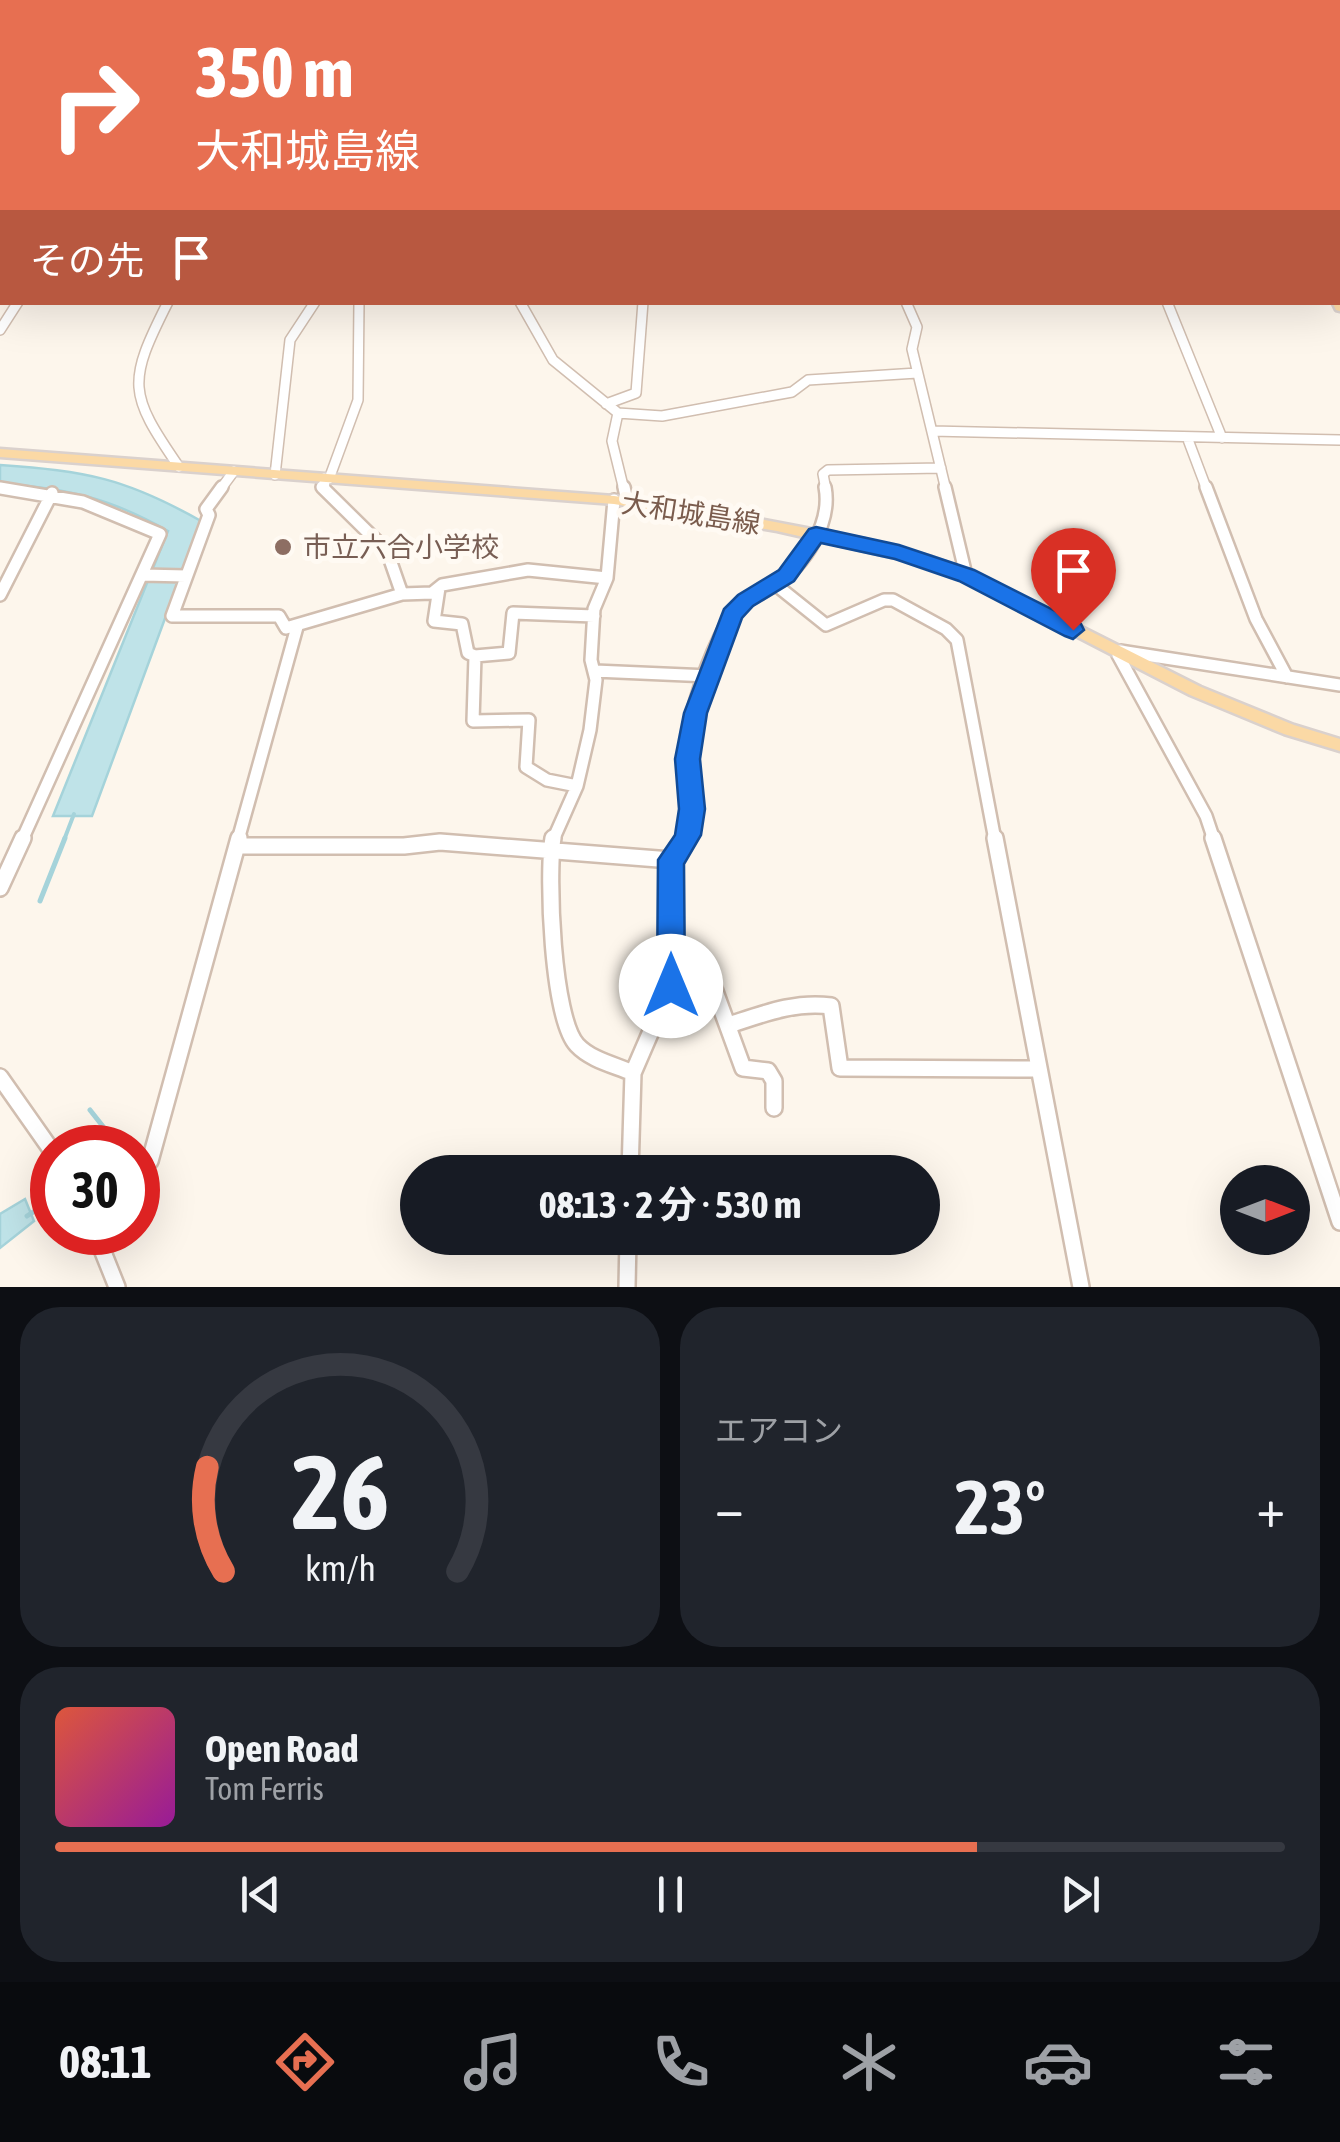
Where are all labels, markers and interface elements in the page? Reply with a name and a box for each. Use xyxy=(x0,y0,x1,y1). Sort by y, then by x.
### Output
text: 350 m xyxy=(195,32,354,112)
icon: right xyxy=(30,40,160,170)
text: 大和城島線 xyxy=(195,125,420,177)
icon: arrive xyxy=(164,230,219,285)
text: その先 xyxy=(30,239,144,282)
street label: 大和城島線 xyxy=(619,486,763,540)
pin xyxy=(1031,528,1116,631)
place label: 市立六合小学校 xyxy=(303,531,499,563)
marker: 市立六合小学校 xyxy=(272,536,294,558)
icon: arrive xyxy=(1046,543,1101,598)
position arrow xyxy=(619,934,723,1038)
speed limit sign: 30 xyxy=(30,1125,160,1255)
north arrow xyxy=(1220,1165,1310,1255)
map controls xyxy=(1220,1165,1310,1255)
text: 08:13 · 2 分 · 530 m xyxy=(539,1183,801,1226)
text: エアコン xyxy=(715,1412,843,1449)
text: 26 xyxy=(291,1432,389,1551)
text: 23° xyxy=(954,1464,1046,1550)
text: − xyxy=(715,1476,744,1539)
text: + xyxy=(1256,1476,1285,1539)
text: km/h xyxy=(305,1548,375,1589)
text: Open Road xyxy=(205,1727,359,1770)
text: Tom Ferris xyxy=(205,1770,324,1807)
icon: previous xyxy=(233,1867,288,1922)
icon: pause xyxy=(643,1867,698,1922)
icon: next xyxy=(1053,1867,1108,1922)
icon: directions xyxy=(270,2027,340,2097)
icon: music xyxy=(458,2027,528,2097)
icon: phone xyxy=(646,2027,716,2097)
icon: climate xyxy=(834,2027,904,2097)
icon: car xyxy=(1023,2027,1093,2097)
icon: filters xyxy=(1211,2027,1281,2097)
text: 08:11 xyxy=(59,2036,152,2088)

